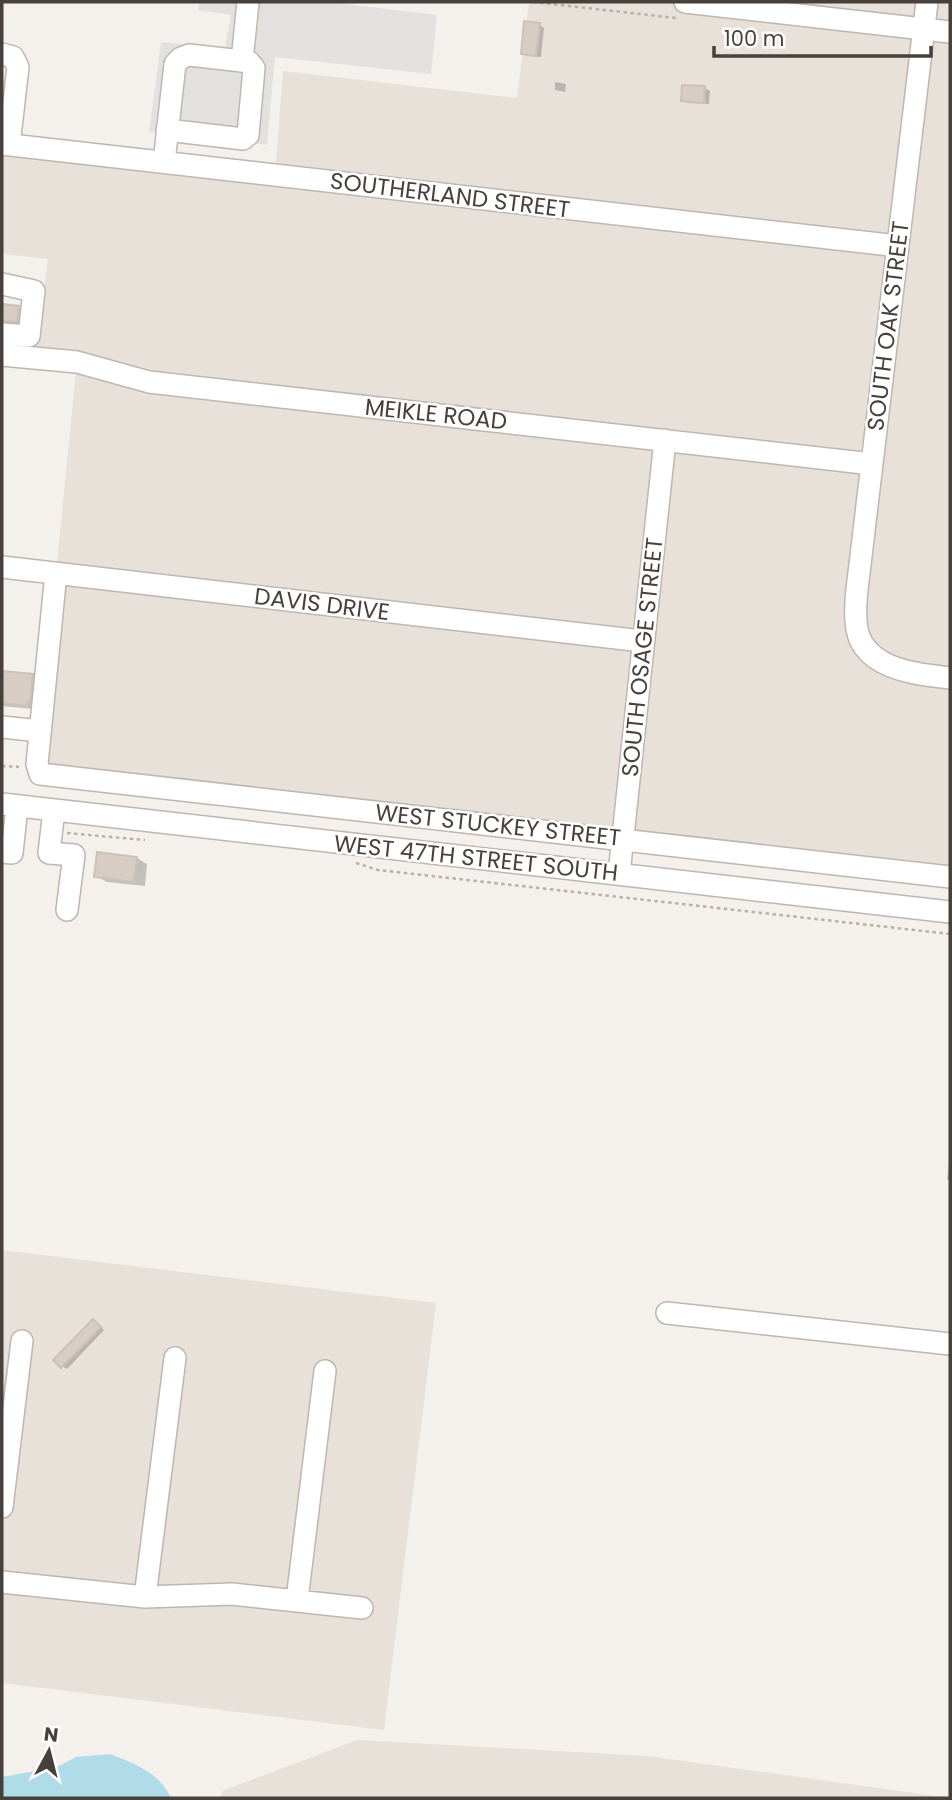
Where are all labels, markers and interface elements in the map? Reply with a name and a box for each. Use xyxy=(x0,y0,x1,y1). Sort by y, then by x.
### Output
scale bar xyxy=(714,14,931,58)
text: 100 m xyxy=(724,24,784,53)
street label: SOUTHERLAND STREET xyxy=(328,164,572,226)
street label: SOUTH OAK STREET xyxy=(859,219,917,433)
street label: MEIKLE ROAD xyxy=(363,391,509,437)
street label: SOUTH OSAGE STREET xyxy=(614,536,670,778)
street label: DAVIS DRIVE xyxy=(253,580,391,628)
street label: WEST STUCKEY STREET xyxy=(374,796,622,854)
street label: WEST 47TH STREET SOUTH xyxy=(332,827,620,889)
north arrow xyxy=(14,1716,84,1786)
text: N xyxy=(42,1720,60,1749)

